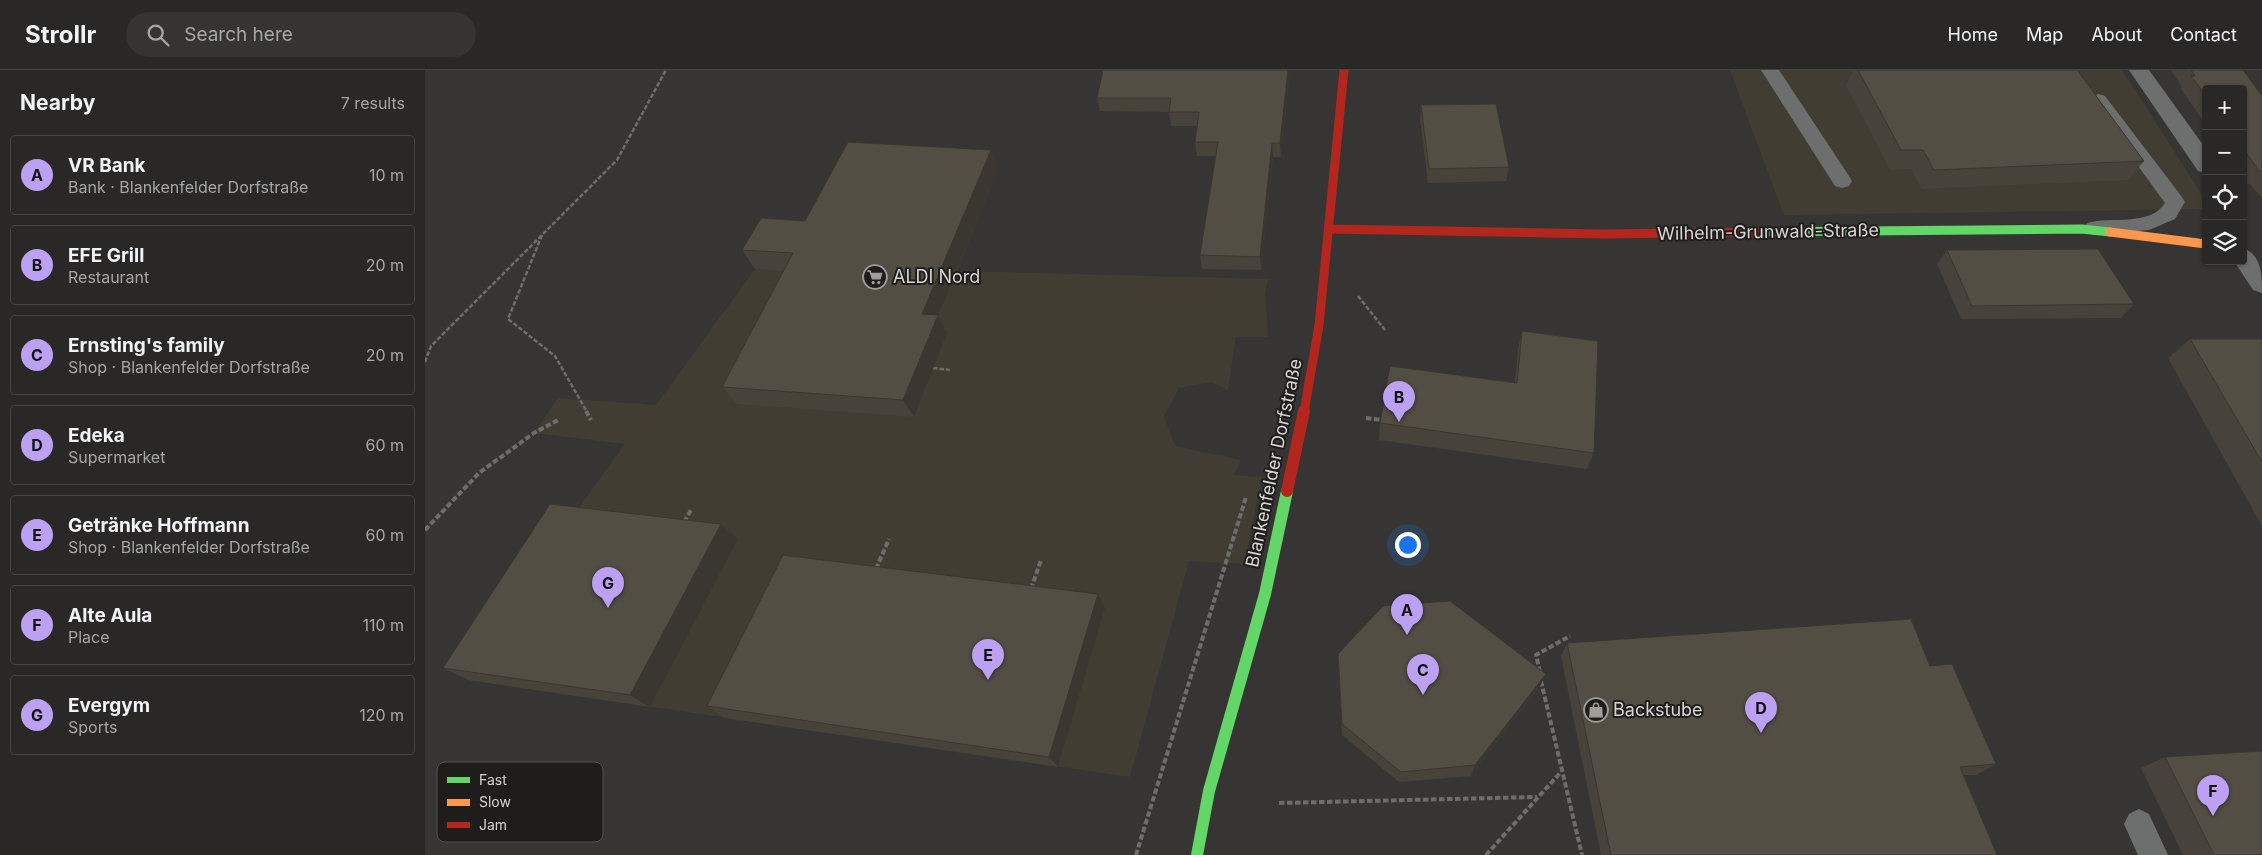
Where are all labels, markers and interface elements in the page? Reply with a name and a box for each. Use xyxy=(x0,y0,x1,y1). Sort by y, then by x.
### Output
search box xyxy=(126,12,476,57)
text: Strollr xyxy=(25,20,96,49)
icon: search xyxy=(144,21,172,49)
text: Search here xyxy=(184,23,293,46)
text: Home xyxy=(1948,24,1998,45)
text: Map xyxy=(2026,24,2063,45)
text: About xyxy=(2091,24,2142,45)
text: Contact xyxy=(2170,24,2237,45)
map controls xyxy=(2202,85,2247,265)
button: + xyxy=(2202,85,2247,130)
text: Nearby xyxy=(20,90,95,115)
text: 7 results xyxy=(341,93,405,113)
button: − xyxy=(2202,130,2247,175)
text: VR Bank xyxy=(68,154,146,177)
text: A xyxy=(31,165,43,185)
text: 10 m xyxy=(369,165,404,185)
button: locate xyxy=(2202,175,2247,220)
text: Bank · Blankenfelder Dorfstraße xyxy=(68,177,308,197)
street label: Wilhelm-Grunwald-Straße xyxy=(1657,219,1879,244)
button: layers xyxy=(2202,220,2247,265)
text: EFE Grill xyxy=(68,244,144,267)
text: B xyxy=(32,255,42,275)
text: 20 m xyxy=(366,255,404,275)
supermarket icon: ALDI Nord xyxy=(862,264,888,290)
place label: ALDI Nord xyxy=(893,266,980,287)
text: Restaurant xyxy=(68,267,149,287)
text: Ernsting's family xyxy=(68,334,225,357)
text: C xyxy=(31,345,43,365)
text: 20 m xyxy=(366,345,404,365)
text: Shop · Blankenfelder Dorfstraße xyxy=(68,357,310,377)
street label: Blankenfelder Dorfstraße xyxy=(1241,357,1306,569)
pin: B xyxy=(1383,381,1415,422)
text: Edeka xyxy=(68,424,125,447)
text: D xyxy=(31,435,43,455)
text: 60 m xyxy=(365,435,404,455)
text: Supermarket xyxy=(68,447,165,467)
text: Getränke Hoffmann xyxy=(68,514,250,537)
text: E xyxy=(32,525,42,545)
text: 60 m xyxy=(365,525,404,545)
your location xyxy=(1395,532,1421,558)
text: Shop · Blankenfelder Dorfstraße xyxy=(68,537,310,557)
pin: G xyxy=(592,567,624,608)
pin: A xyxy=(1391,594,1423,635)
text: Alte Aula xyxy=(68,604,152,627)
text: F xyxy=(32,615,42,635)
text: 110 m xyxy=(362,615,404,635)
text: Place xyxy=(68,627,110,647)
pin: E xyxy=(972,639,1004,680)
pin: C xyxy=(1407,654,1439,695)
pin: D xyxy=(1745,692,1777,733)
text: Evergym xyxy=(68,694,150,717)
shop icon: Backstube xyxy=(1583,697,1609,723)
place label: Backstube xyxy=(1613,699,1703,720)
text: G xyxy=(31,705,43,725)
text: 120 m xyxy=(359,705,404,725)
text: Sports xyxy=(68,717,117,737)
legend xyxy=(437,762,603,842)
text: Fast xyxy=(479,771,507,788)
pin: F xyxy=(2197,775,2229,816)
text: Slow xyxy=(479,793,511,810)
text: Jam xyxy=(479,816,507,833)

